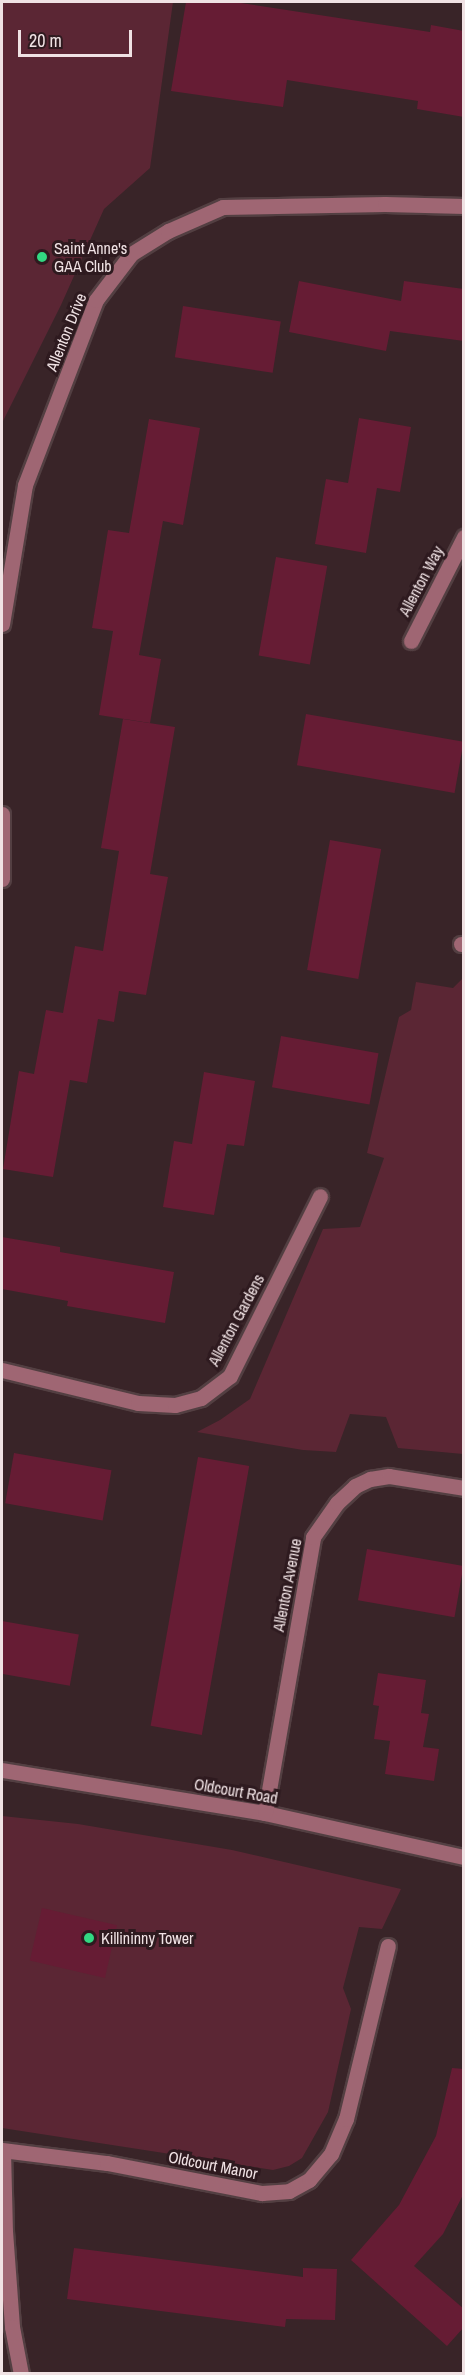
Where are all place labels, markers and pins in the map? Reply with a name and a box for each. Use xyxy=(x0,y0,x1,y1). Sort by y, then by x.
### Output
place label: Saint Anne's GAA Club xyxy=(54,238,128,276)
marker: Saint Anne's GAA Club xyxy=(35,250,49,264)
place label: Killininny Tower xyxy=(101,1928,194,1948)
marker: Killininny Tower xyxy=(82,1931,96,1945)

